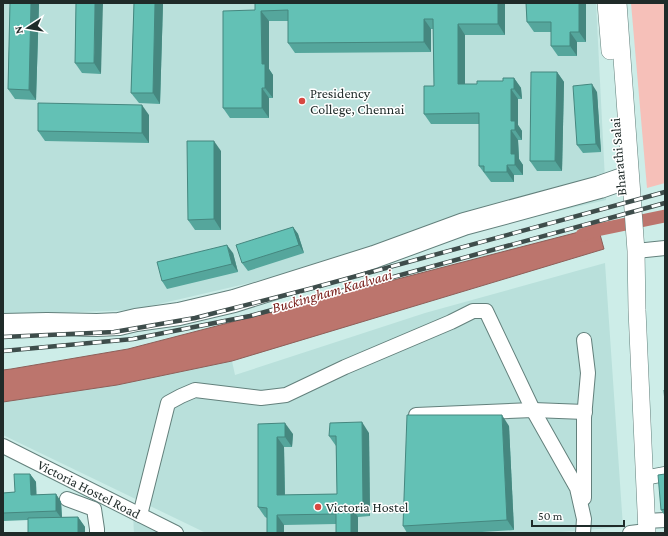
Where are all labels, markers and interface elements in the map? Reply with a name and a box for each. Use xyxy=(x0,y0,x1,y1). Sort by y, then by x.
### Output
north arrow xyxy=(8,8,48,48)
text: N xyxy=(11,25,25,35)
place label: Presidency College, Chennai xyxy=(310,85,405,117)
marker: Presidency College, Chennai xyxy=(297,96,307,106)
street label: Bharathi Salai xyxy=(607,117,629,197)
water label: Buckingham Kaalvaai xyxy=(270,266,395,317)
street label: Victoria Hostel Road xyxy=(35,456,144,522)
place label: Victoria Hostel xyxy=(326,499,409,515)
marker: Victoria Hostel xyxy=(313,502,323,512)
scale bar xyxy=(532,502,624,528)
text: 50 m xyxy=(538,509,563,523)

